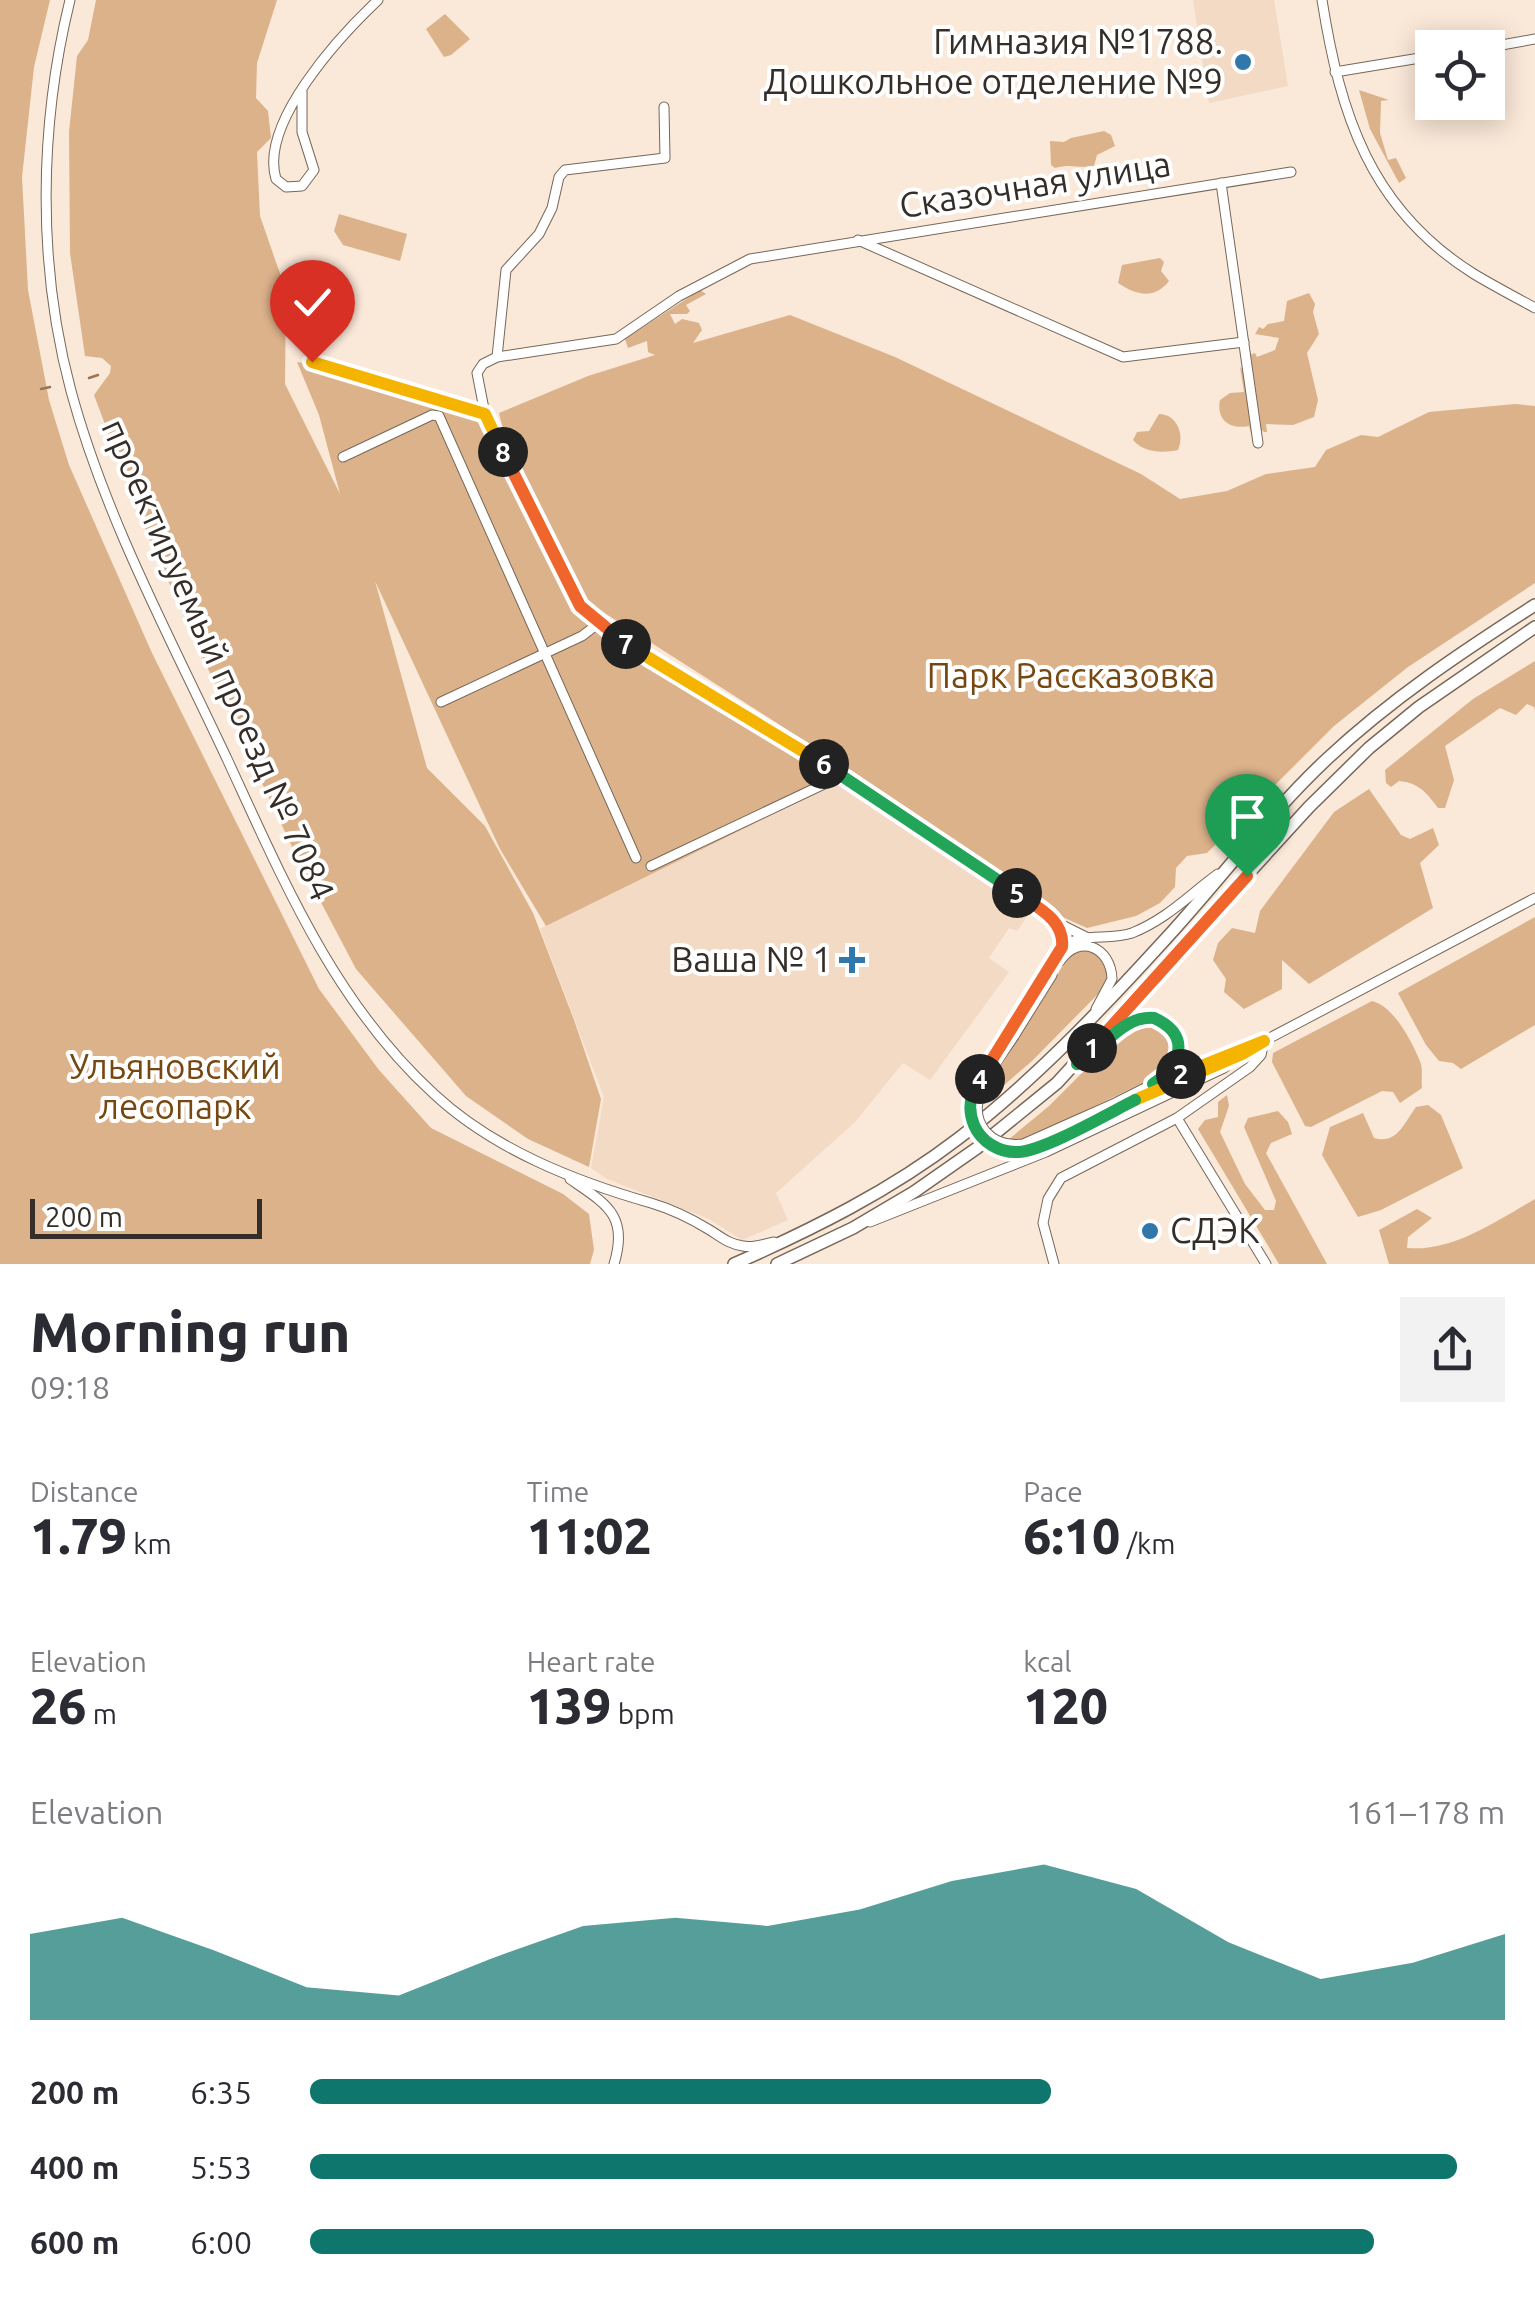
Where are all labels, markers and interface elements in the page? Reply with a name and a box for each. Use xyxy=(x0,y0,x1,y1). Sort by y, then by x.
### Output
place label: Гимназия №1788. Дошкольное отделение №9 xyxy=(764,21,1223,101)
map controls xyxy=(1415,30,1505,120)
button: locate xyxy=(1415,30,1505,120)
marker: Гимназия №1788. Дошкольное отделение №9 xyxy=(1232,51,1254,73)
street label: Сказочная улица xyxy=(896,143,1173,225)
pin xyxy=(270,260,355,363)
icon: check xyxy=(285,275,340,330)
street label: проектируемый проезд № 7084 xyxy=(94,413,343,906)
pin: 8 xyxy=(478,427,528,477)
text: 8 xyxy=(495,436,511,467)
pin: 7 xyxy=(601,619,651,669)
text: 7 xyxy=(618,628,634,659)
park label: Парк Рассказовка xyxy=(927,655,1215,695)
pin: 6 xyxy=(799,739,849,789)
text: 6 xyxy=(816,748,832,779)
pin xyxy=(1205,774,1290,877)
icon: arrive xyxy=(1220,789,1275,844)
pin: 5 xyxy=(992,868,1042,918)
text: 5 xyxy=(1009,877,1025,908)
place label: Ваша № 1 xyxy=(671,939,832,979)
marker: Ваша № 1 xyxy=(841,949,863,971)
pin: 1 xyxy=(1067,1023,1117,1073)
text: 1 xyxy=(1084,1032,1100,1063)
park label: Ульяновский лесопарк xyxy=(69,1046,281,1126)
pin: 2 xyxy=(1156,1049,1206,1099)
pin: 4 xyxy=(955,1054,1005,1104)
text: 2 xyxy=(1173,1058,1189,1089)
text: 4 xyxy=(972,1063,988,1094)
scale bar xyxy=(30,1194,262,1238)
text: 200 m xyxy=(45,1201,123,1232)
place label: СДЭК xyxy=(1170,1210,1260,1250)
marker: СДЭК xyxy=(1139,1220,1161,1242)
button: share xyxy=(1400,1297,1505,1402)
text: Morning run xyxy=(30,1301,351,1362)
text: 09:18 xyxy=(30,1369,110,1405)
text: Distance xyxy=(30,1476,138,1507)
text: Time xyxy=(527,1476,589,1507)
text: Pace xyxy=(1023,1476,1083,1507)
text: 1.79 xyxy=(30,1507,127,1563)
text: 11:02 xyxy=(527,1507,652,1563)
text: 6:10 xyxy=(1023,1507,1120,1563)
text: km xyxy=(127,1528,172,1559)
text: /km xyxy=(1120,1528,1175,1559)
text: Elevation xyxy=(30,1646,147,1677)
text: Heart rate xyxy=(527,1646,655,1677)
text: kcal xyxy=(1023,1646,1072,1677)
text: 26 xyxy=(30,1677,86,1733)
text: 139 xyxy=(527,1677,611,1733)
text: 120 xyxy=(1023,1677,1108,1733)
text: m xyxy=(86,1698,117,1729)
text: bpm xyxy=(611,1698,675,1729)
text: Elevation xyxy=(30,1794,163,1830)
text: 161–178 m xyxy=(1346,1794,1505,1830)
text: 200 m xyxy=(30,2074,119,2110)
text: 6:35 xyxy=(190,2074,252,2110)
text: 400 m xyxy=(30,2149,119,2185)
text: 5:53 xyxy=(190,2149,252,2185)
text: 600 m xyxy=(30,2224,119,2260)
text: 6:00 xyxy=(190,2224,252,2260)

